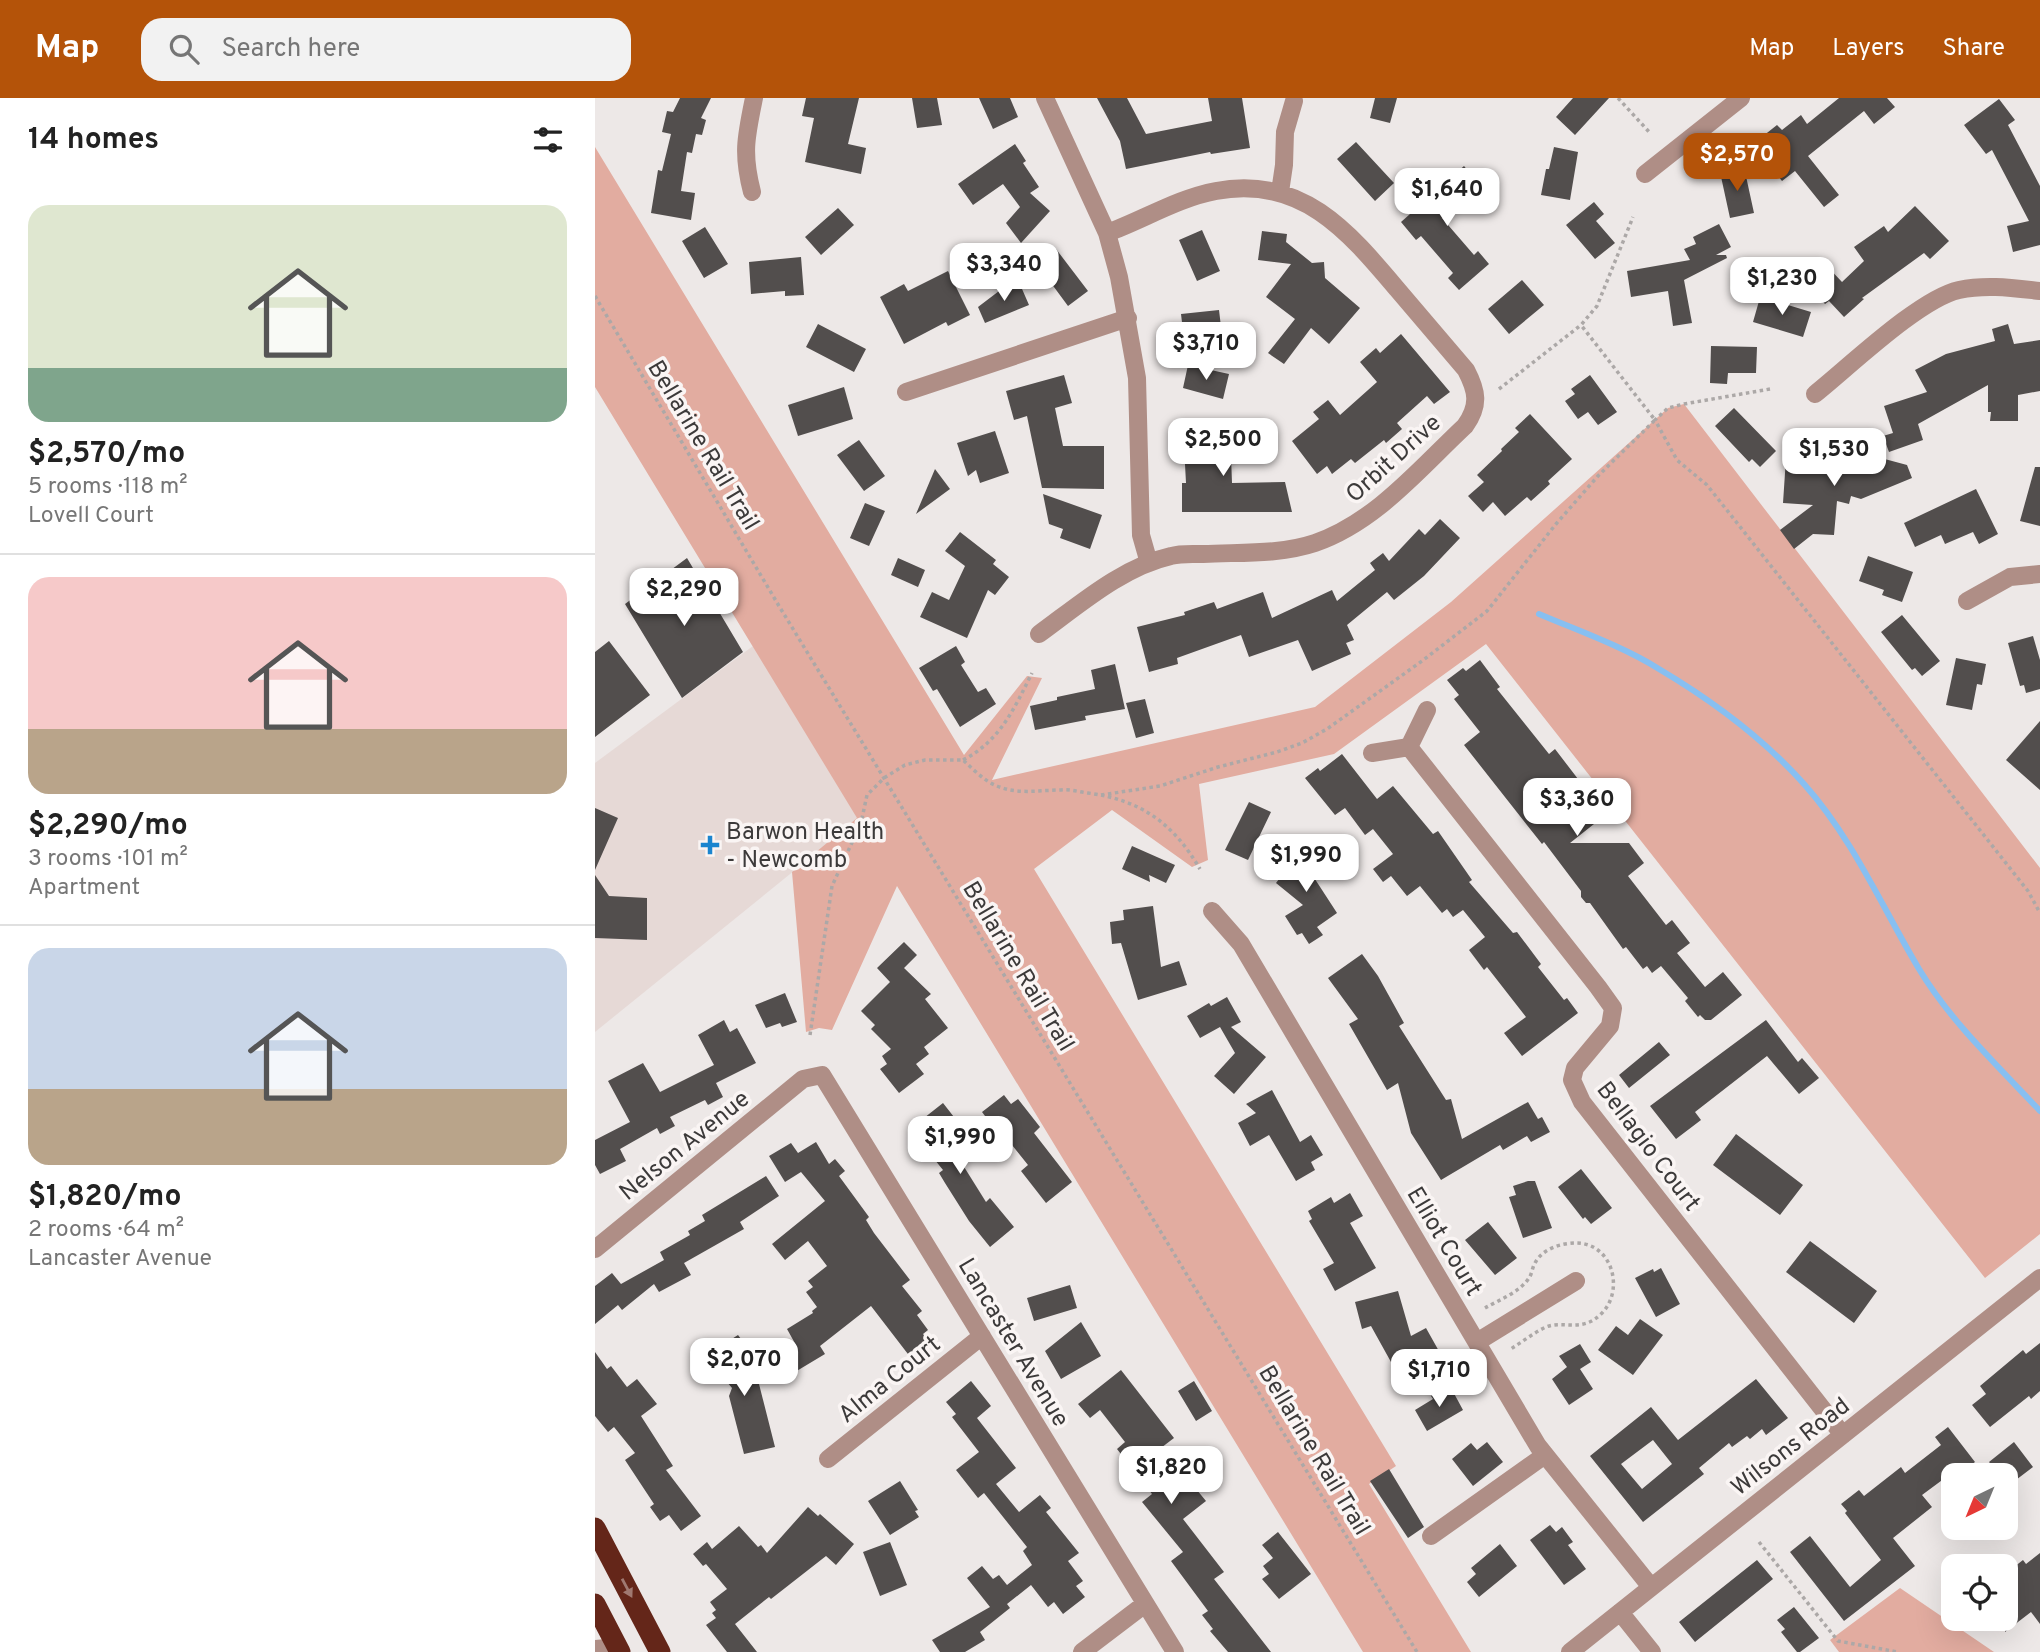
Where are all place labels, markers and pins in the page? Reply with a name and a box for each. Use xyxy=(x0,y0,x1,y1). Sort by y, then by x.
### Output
pin: $2,570 xyxy=(1680,134,1794,193)
pin: $1,640 xyxy=(1390,169,1504,228)
pin: $3,340 xyxy=(947,244,1061,303)
pin: $1,230 xyxy=(1725,258,1839,317)
pin: $3,710 xyxy=(1149,322,1263,382)
pin: $2,500 xyxy=(1166,418,1280,478)
pin: $1,530 xyxy=(1777,428,1891,488)
pin: $2,290 xyxy=(627,568,741,628)
pin: $3,360 xyxy=(1520,778,1634,838)
place label: Barwon Health - Newcomb xyxy=(726,818,884,876)
pin: $1,990 xyxy=(1249,834,1363,894)
marker: Barwon Health - Newcomb xyxy=(700,835,720,855)
pin: $1,990 xyxy=(903,1116,1017,1176)
pin: $2,070 xyxy=(687,1338,801,1398)
pin: $1,710 xyxy=(1382,1350,1496,1409)
pin: $1,820 xyxy=(1114,1446,1228,1506)

